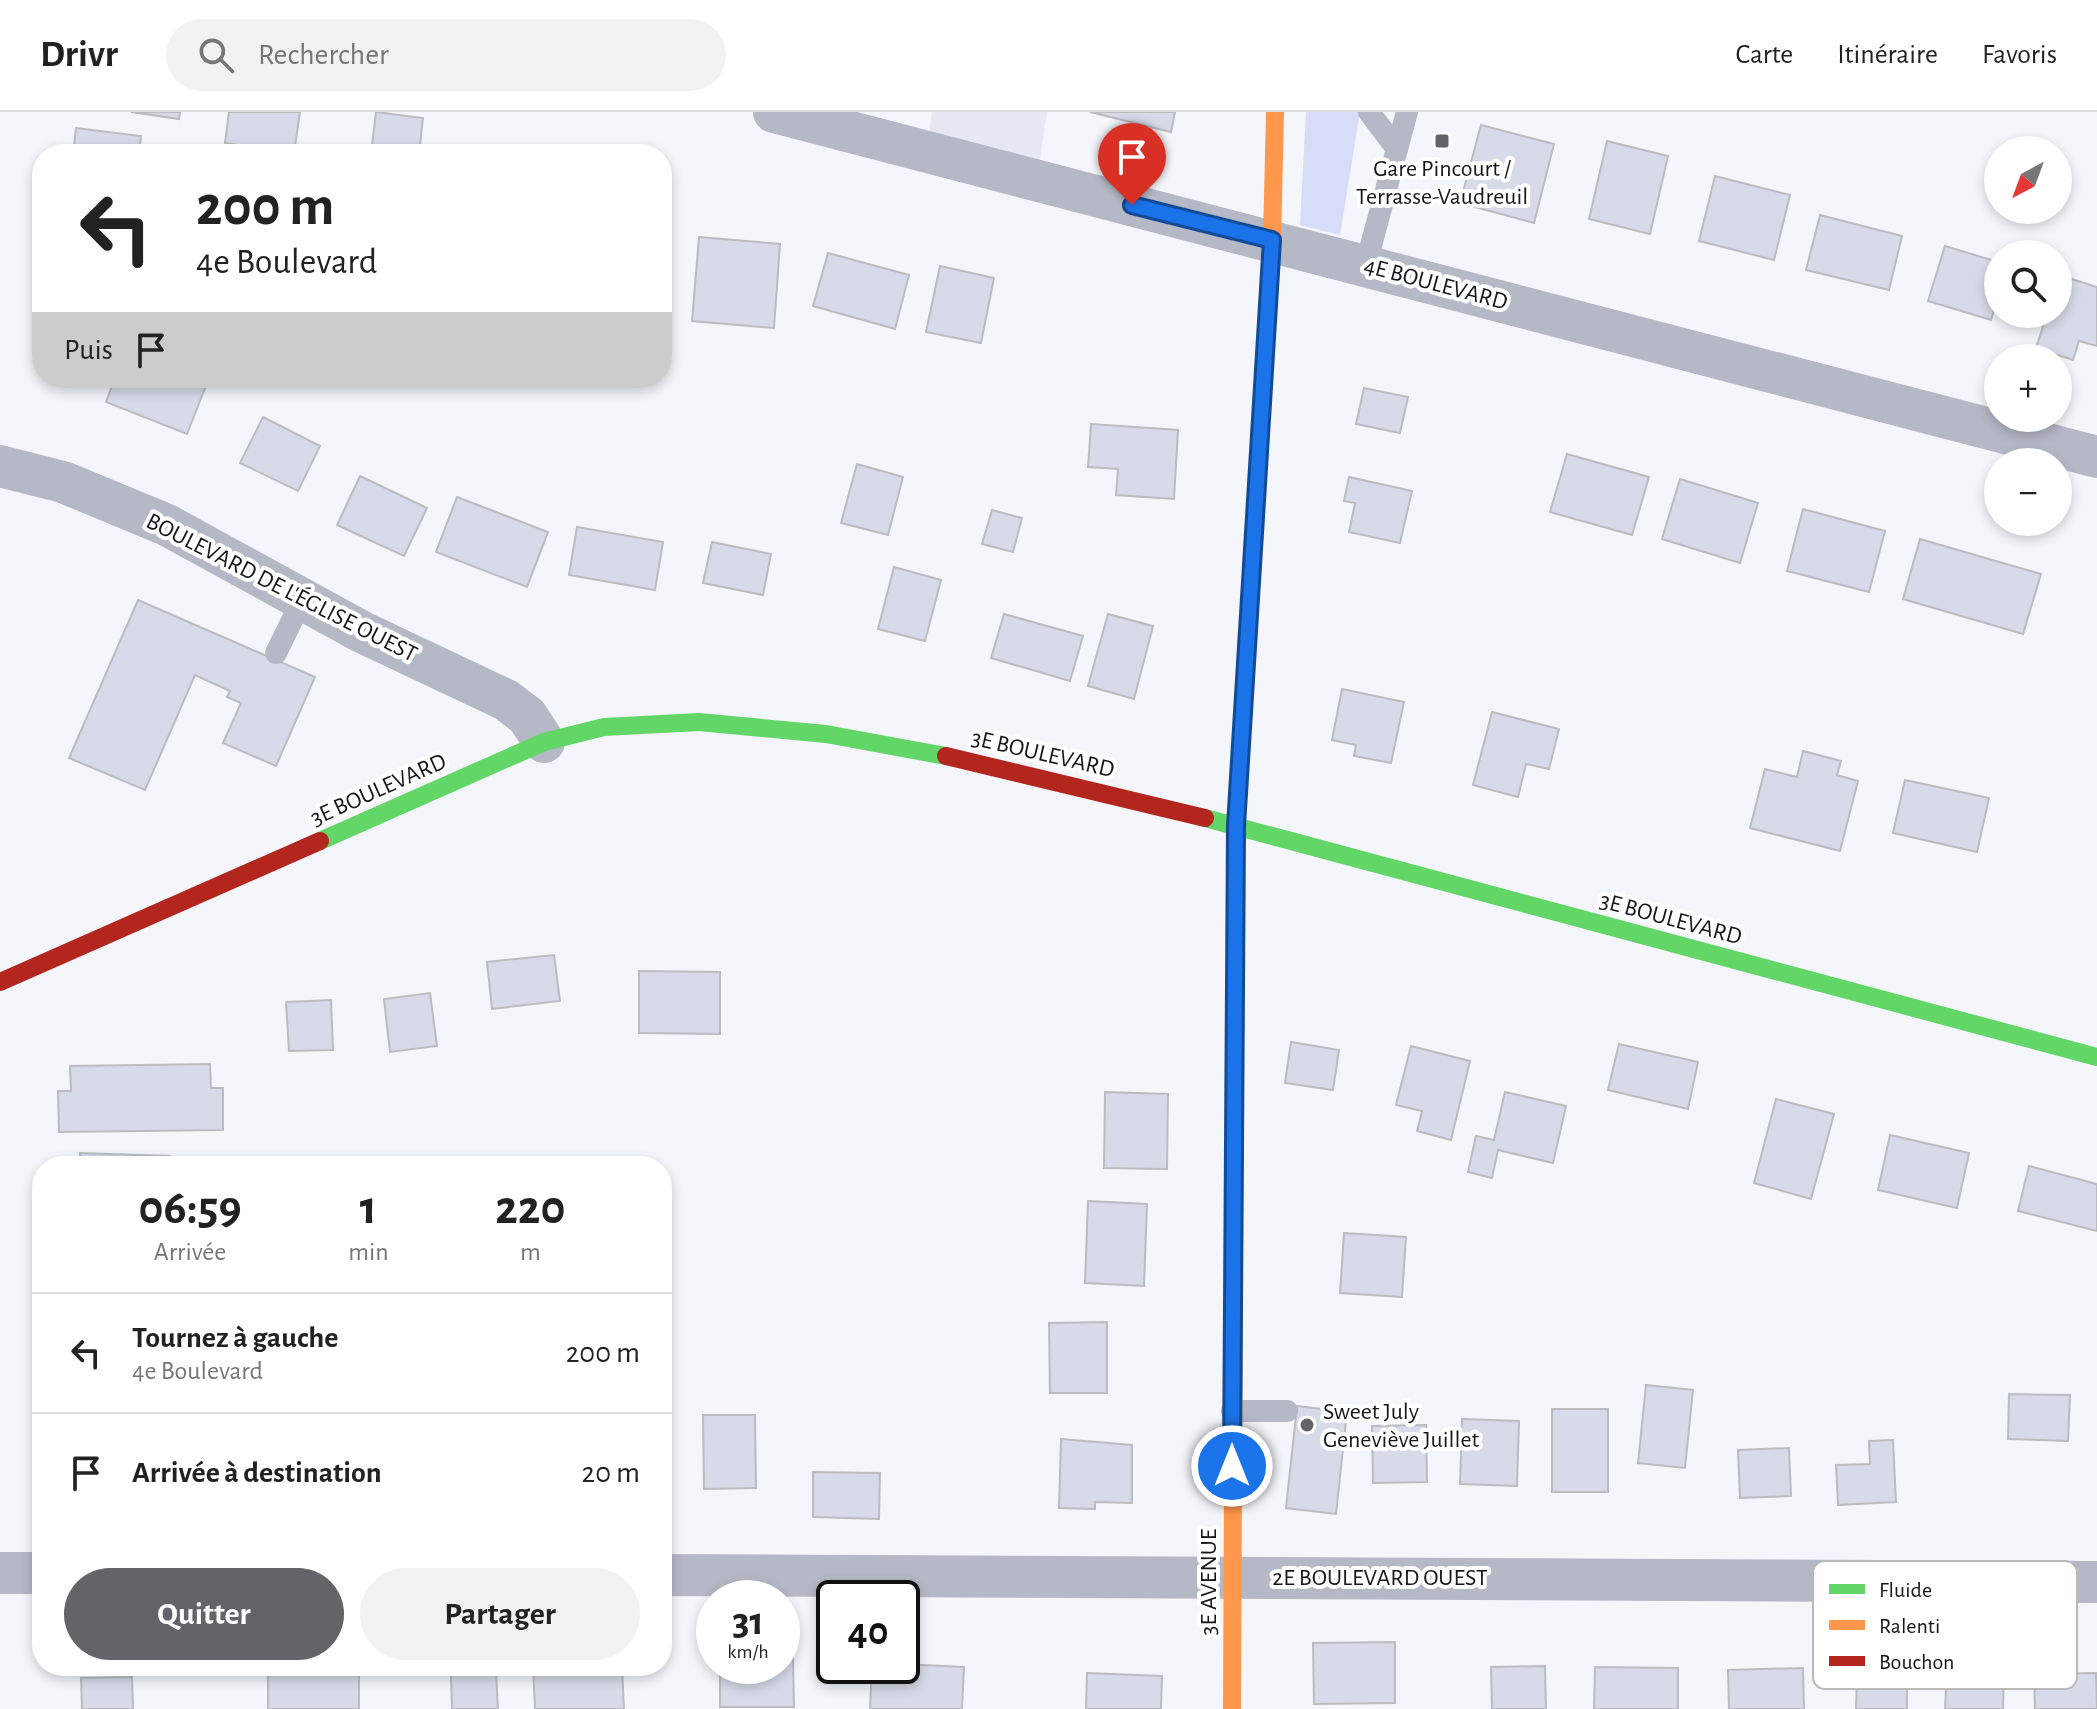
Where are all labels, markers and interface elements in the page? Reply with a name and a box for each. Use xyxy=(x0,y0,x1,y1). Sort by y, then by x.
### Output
search box xyxy=(166,19,726,91)
icon: search xyxy=(194,33,238,77)
text: Drivr xyxy=(40,36,118,74)
text: Rechercher xyxy=(258,40,389,70)
text: Carte xyxy=(1736,41,1793,69)
text: Itinéraire xyxy=(1837,41,1938,69)
text: Favoris xyxy=(1982,41,2057,69)
pin xyxy=(1098,123,1166,205)
marker: Gare Pincourt / Terrasse-Vaudreuil xyxy=(1433,132,1451,150)
icon: arrive xyxy=(1110,135,1154,179)
north arrow xyxy=(1984,136,2072,224)
map controls xyxy=(1984,136,2072,536)
place label: Gare Pincourt / Terrasse-Vaudreuil xyxy=(1356,157,1528,209)
icon: left xyxy=(64,176,168,280)
text: 200 m xyxy=(196,179,334,235)
button: search xyxy=(1984,240,2072,328)
text: 4e Boulevard xyxy=(196,244,378,280)
street label: 4E BOULEVARD xyxy=(1361,253,1510,315)
icon: arrive xyxy=(129,328,173,372)
text: Puis xyxy=(64,335,113,365)
button: + xyxy=(1984,344,2072,432)
button: − xyxy=(1984,448,2072,536)
street label: BOULEVARD DE L'ÉGLISE OUEST xyxy=(142,507,422,667)
street label: 3E BOULEVARD xyxy=(969,726,1117,782)
street label: 3E BOULEVARD xyxy=(307,749,450,831)
street label: 3E BOULEVARD xyxy=(1597,889,1744,949)
text: 06:59 xyxy=(139,1185,242,1233)
text: 1 xyxy=(360,1185,377,1233)
text: 220 xyxy=(495,1185,565,1233)
text: Arrivée xyxy=(154,1239,226,1265)
text: min xyxy=(348,1239,389,1265)
text: m xyxy=(520,1239,541,1265)
text: Tournez à gauche xyxy=(132,1323,339,1353)
icon: left xyxy=(64,1331,108,1375)
text: 200 m xyxy=(566,1338,640,1368)
text: 4e Boulevard xyxy=(132,1358,263,1384)
place label: Sweet July Geneviève Juillet xyxy=(1323,1400,1479,1452)
marker: Sweet July Geneviève Juillet xyxy=(1298,1416,1316,1434)
position arrow xyxy=(1190,1424,1274,1508)
icon: arrive xyxy=(64,1451,108,1495)
text: Arrivée à destination xyxy=(132,1458,382,1488)
text: 20 m xyxy=(582,1458,640,1488)
street label: 3E AVENUE xyxy=(1197,1528,1221,1635)
legend xyxy=(1813,1561,2077,1689)
street label: 2E BOULEVARD OUEST xyxy=(1272,1566,1488,1590)
button: Quitter xyxy=(64,1568,344,1660)
button: Partager xyxy=(360,1568,640,1660)
text: Fluide xyxy=(1879,1579,1932,1601)
speed limit sign: 40 xyxy=(816,1580,920,1684)
text: 31 xyxy=(732,1602,764,1642)
text: Ralenti xyxy=(1879,1615,1940,1637)
text: km/h xyxy=(727,1642,769,1662)
text: Bouchon xyxy=(1879,1651,1954,1673)

